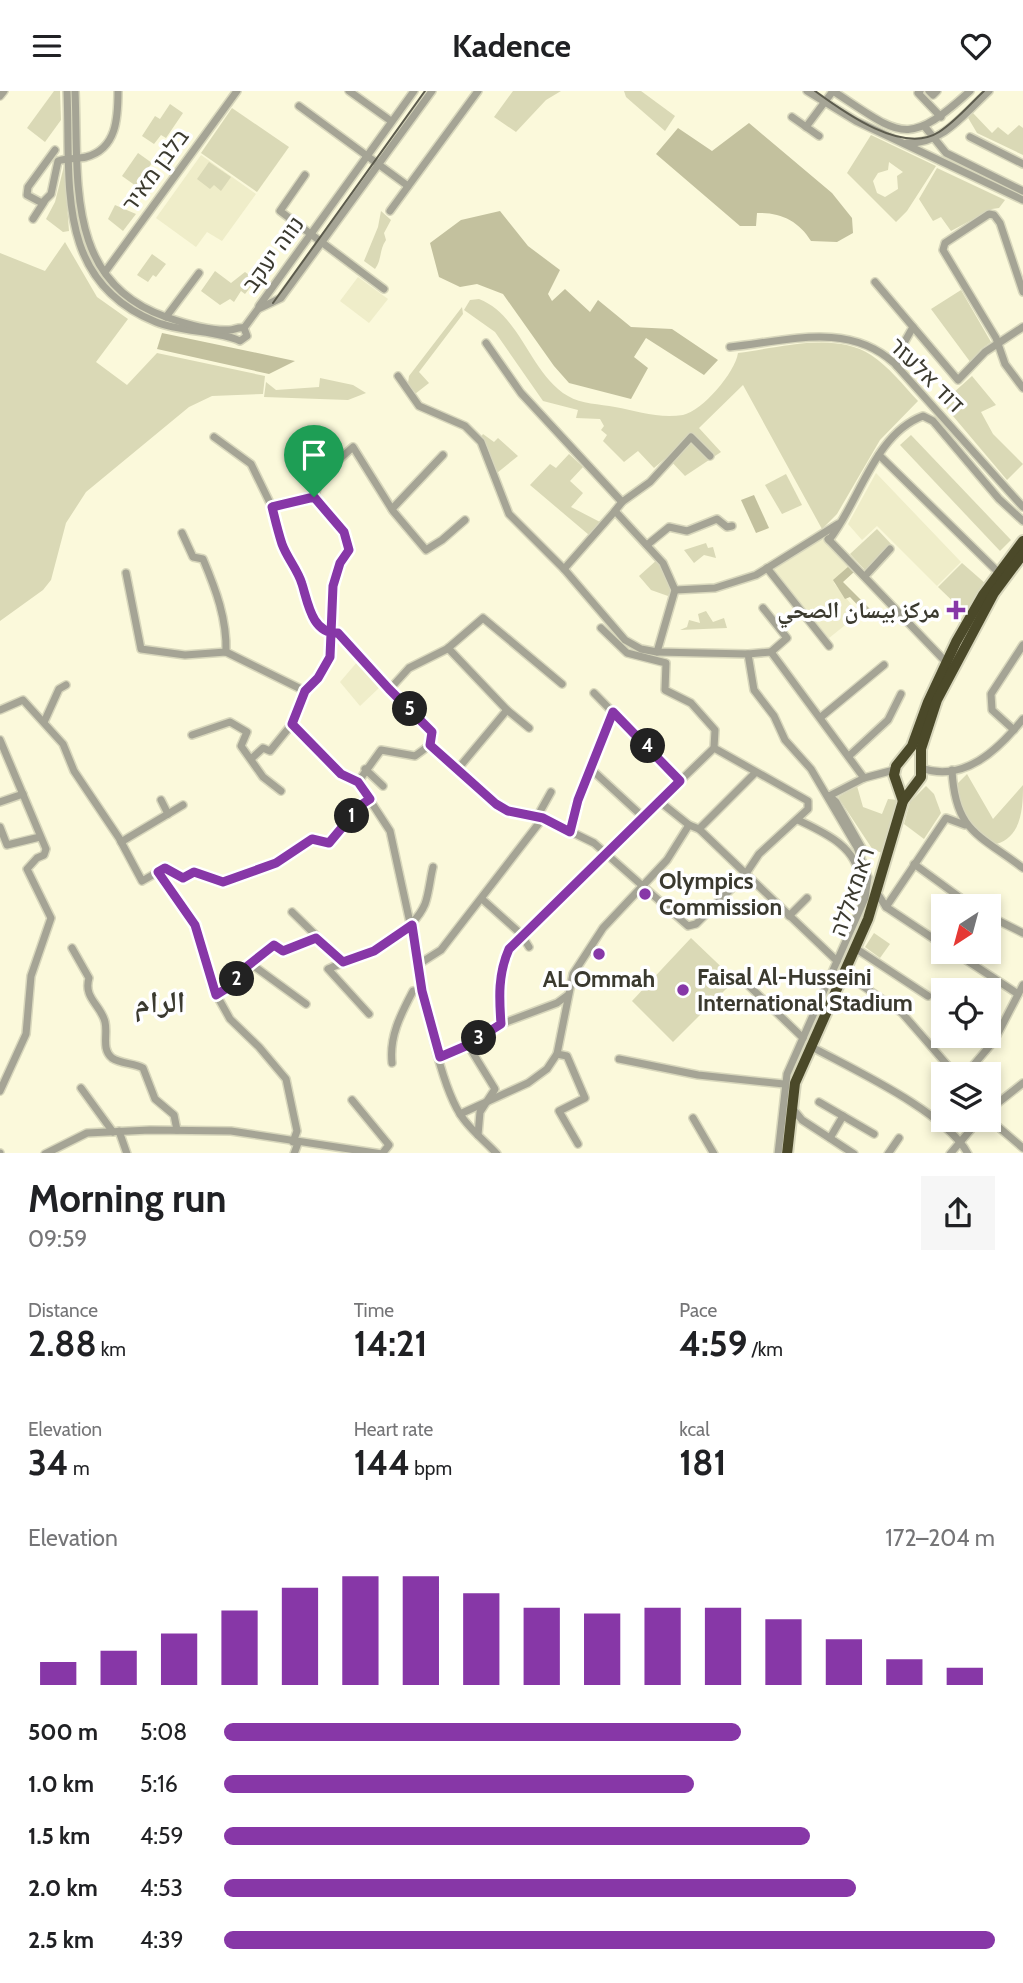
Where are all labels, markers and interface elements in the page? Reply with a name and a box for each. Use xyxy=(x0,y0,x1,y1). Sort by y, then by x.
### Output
text: Kadence xyxy=(452,26,571,65)
icon: menu xyxy=(28,27,66,65)
icon: heart xyxy=(957,27,995,65)
street label: בלבן מאיר xyxy=(116,123,194,217)
street label: נווה יעקב xyxy=(236,210,310,298)
street label: דוד אלעזר xyxy=(883,331,971,419)
pin xyxy=(284,425,344,497)
icon: arrive xyxy=(295,436,333,474)
place label: مركز بيسان الصحي xyxy=(777,596,940,629)
marker: مركز بيسان الصحي xyxy=(946,600,966,620)
pin: 5 xyxy=(392,691,428,727)
text: 5 xyxy=(404,697,415,720)
pin: 4 xyxy=(630,729,666,763)
text: 4 xyxy=(642,734,653,757)
pin: 1 xyxy=(334,799,370,833)
text: 1 xyxy=(348,804,355,827)
street label: ראמאללה xyxy=(824,844,880,940)
place label: Olympics Commission xyxy=(659,867,782,921)
marker: Olympics Commission xyxy=(637,886,653,902)
north arrow xyxy=(931,894,1001,964)
map controls xyxy=(931,894,1001,1132)
marker: AL Ommah xyxy=(591,946,607,962)
pin: 2 xyxy=(219,961,254,997)
place label: Faisal Al-Husseini International Stadium xyxy=(697,963,913,1017)
place label: AL Ommah xyxy=(543,965,655,993)
text: 2 xyxy=(231,967,242,990)
button: locate xyxy=(931,978,1001,1048)
marker: Faisal Al-Husseini International Stadium xyxy=(675,982,691,998)
district label: الرام xyxy=(135,983,185,1023)
pin: 3 xyxy=(462,1021,496,1055)
text: 3 xyxy=(473,1026,484,1049)
button: layers xyxy=(931,1062,1001,1132)
text: Morning run xyxy=(28,1175,227,1222)
button: share xyxy=(921,1176,995,1250)
text: 09:59 xyxy=(28,1225,87,1253)
text: Distance xyxy=(28,1299,98,1322)
text: Time xyxy=(354,1299,394,1322)
text: Pace xyxy=(679,1299,717,1322)
text: 2.88 xyxy=(28,1322,97,1365)
text: 14:21 xyxy=(354,1322,428,1365)
text: 4:59 xyxy=(679,1322,747,1365)
text: km xyxy=(97,1338,126,1361)
text: /km xyxy=(747,1338,783,1361)
text: Elevation xyxy=(28,1418,102,1441)
text: Heart rate xyxy=(354,1418,433,1441)
text: kcal xyxy=(679,1418,710,1441)
text: 34 xyxy=(28,1441,69,1484)
text: 144 xyxy=(354,1441,410,1484)
text: 181 xyxy=(679,1441,726,1484)
text: m xyxy=(69,1457,90,1480)
text: bpm xyxy=(410,1457,452,1480)
text: Elevation xyxy=(28,1524,118,1552)
text: 172–204 m xyxy=(885,1524,995,1552)
text: 500 m xyxy=(28,1718,98,1746)
text: 5:08 xyxy=(140,1718,187,1746)
text: 1.0 km xyxy=(28,1770,94,1798)
text: 5:16 xyxy=(140,1770,178,1798)
text: 1.5 km xyxy=(28,1822,90,1850)
text: 4:59 xyxy=(140,1822,184,1850)
text: 2.0 km xyxy=(28,1874,98,1902)
text: 4:53 xyxy=(140,1874,183,1902)
text: 2.5 km xyxy=(28,1926,94,1954)
text: 4:39 xyxy=(140,1926,184,1954)

